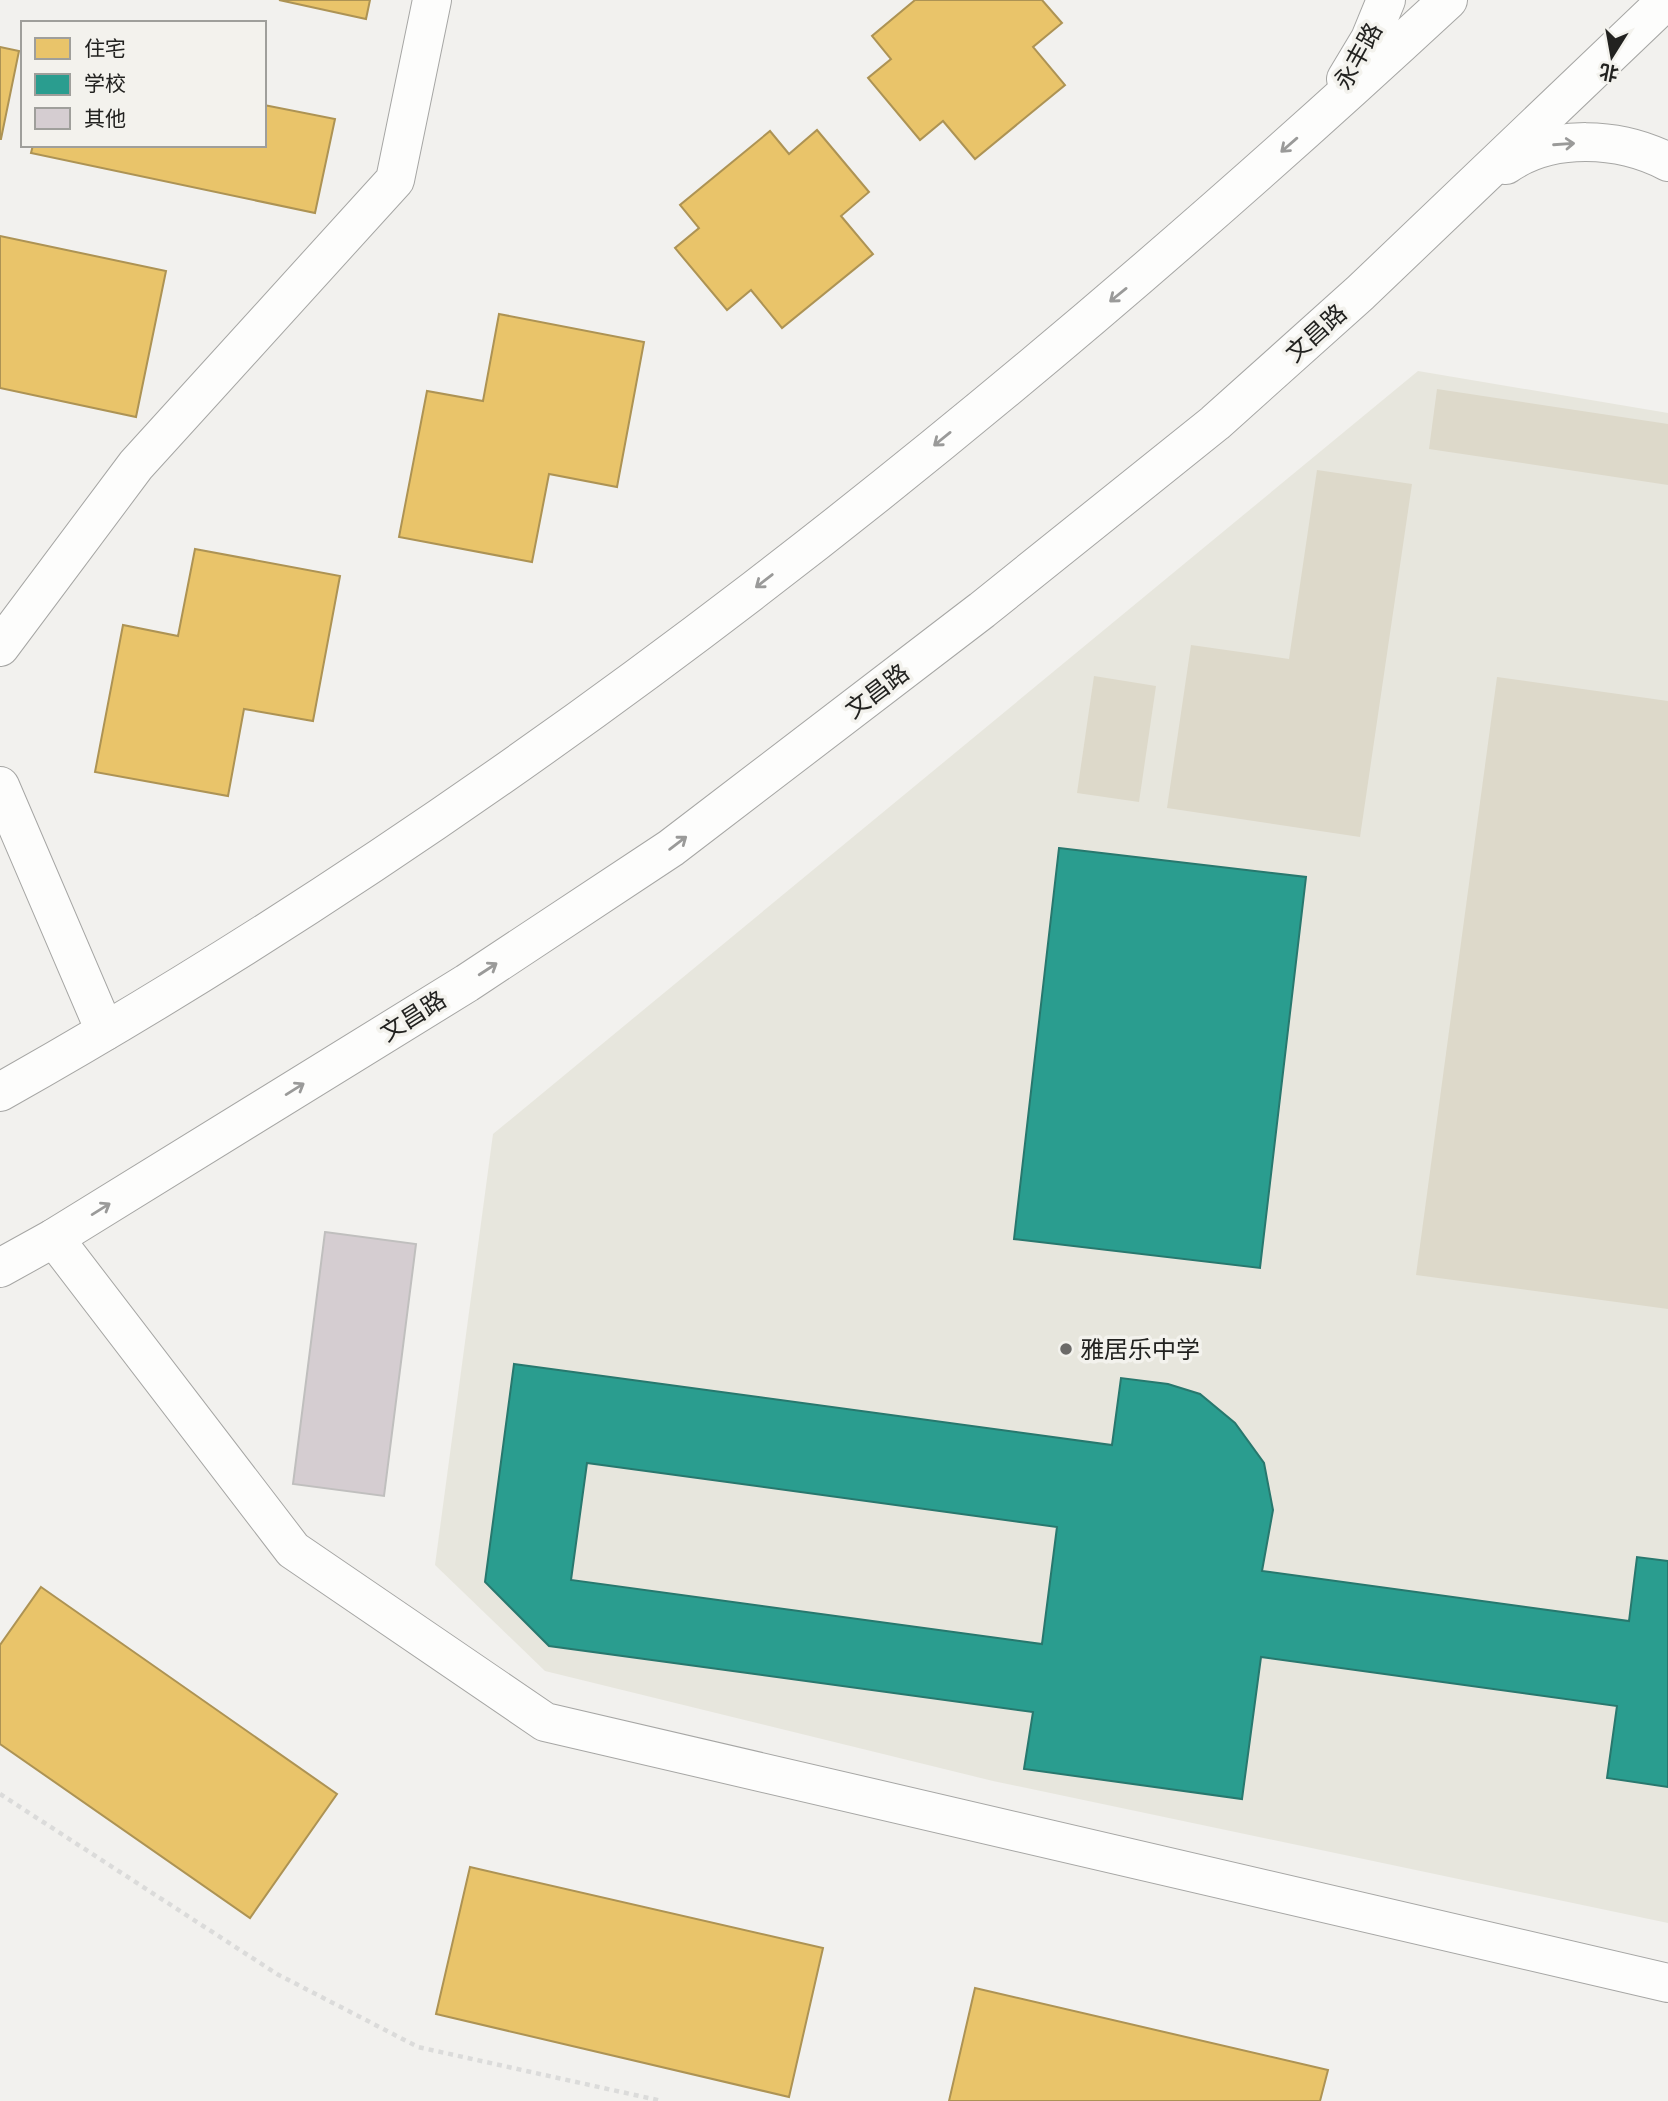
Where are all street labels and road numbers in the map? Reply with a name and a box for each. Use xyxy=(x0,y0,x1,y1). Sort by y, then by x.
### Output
street label: 永丰路 xyxy=(1328,17,1388,95)
street label: 文昌路 xyxy=(1280,298,1352,368)
street label: 文昌路 xyxy=(840,658,914,724)
street label: 文昌路 xyxy=(375,985,451,1047)

